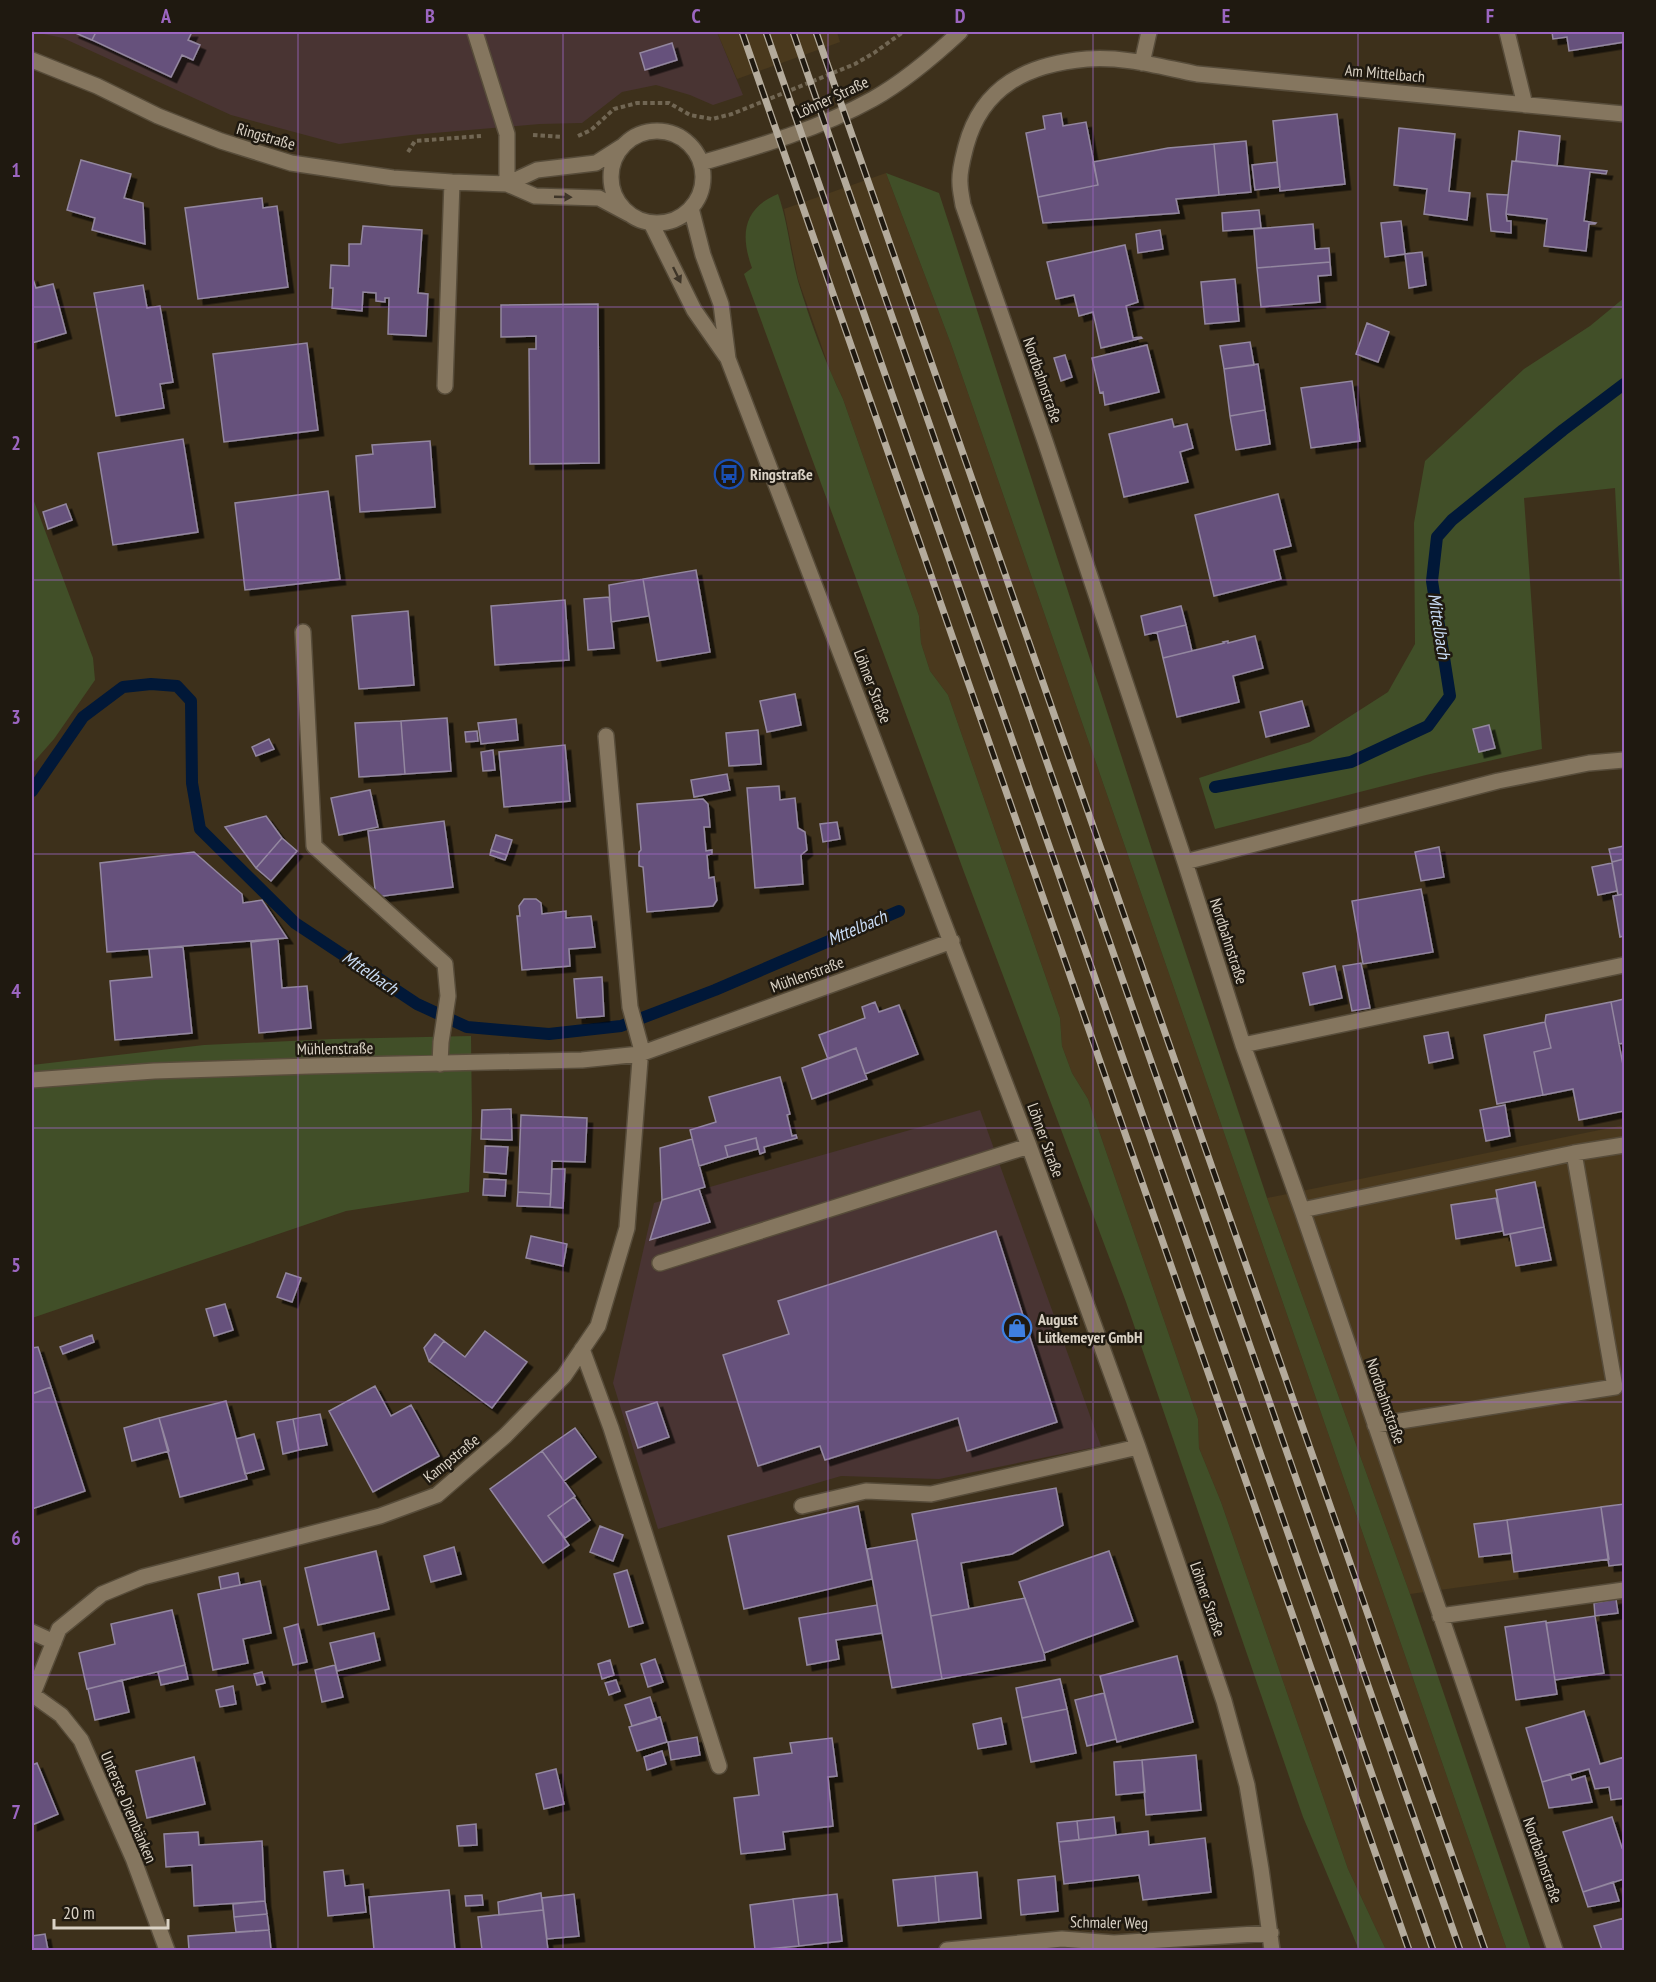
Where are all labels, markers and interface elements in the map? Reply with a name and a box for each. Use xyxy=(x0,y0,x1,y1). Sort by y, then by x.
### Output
text: A xyxy=(160,3,172,29)
text: B xyxy=(425,3,435,29)
text: C xyxy=(691,3,701,29)
text: D xyxy=(955,3,966,29)
text: E xyxy=(1222,3,1230,29)
text: F xyxy=(1486,3,1494,29)
street label: Am Mittelbach xyxy=(1344,60,1426,86)
street label: Löhner Straße xyxy=(793,72,871,122)
street label: Ringstraße xyxy=(234,118,298,154)
text: 1 xyxy=(11,157,21,183)
one-way arrow xyxy=(553,192,572,201)
one-way arrow xyxy=(673,267,682,284)
street label: Nordbahnstraße xyxy=(1019,335,1067,425)
text: 2 xyxy=(11,430,21,456)
bus stop icon: Ringstraße xyxy=(713,458,745,490)
place label: Ringstraße xyxy=(750,464,813,484)
water label: Mittelbach xyxy=(1423,591,1456,661)
street label: Löhner Straße xyxy=(850,646,896,726)
text: 3 xyxy=(11,704,21,730)
street label: Nordbahnstraße xyxy=(1206,895,1252,987)
water label: Mttelbach xyxy=(824,904,891,950)
water label: Mttelbach xyxy=(338,946,403,1000)
street label: Mühlenstraße xyxy=(768,952,846,996)
text: 4 xyxy=(11,978,21,1004)
street label: Mühlenstraße xyxy=(297,1037,373,1059)
street label: Löhner Straße xyxy=(1023,1100,1069,1180)
text: 5 xyxy=(11,1252,21,1278)
place label: August Lütkemeyer GmbH xyxy=(1037,1309,1142,1347)
shop icon: August Lütkemeyer GmbH xyxy=(1001,1312,1033,1344)
street label: Nordbahnstraße xyxy=(1362,1356,1410,1446)
street label: Kampstraße xyxy=(419,1429,483,1487)
text: 6 xyxy=(11,1525,21,1551)
street label: Löhner Straße xyxy=(1186,1559,1230,1639)
street label: Unterste Diembänken xyxy=(96,1748,162,1866)
text: 7 xyxy=(11,1799,21,1825)
street label: Nordbahnstraße xyxy=(1519,1815,1567,1905)
scale bar xyxy=(54,1892,168,1930)
text: 20 m xyxy=(63,1901,95,1924)
street label: Schmaler Weg xyxy=(1070,1911,1148,1933)

